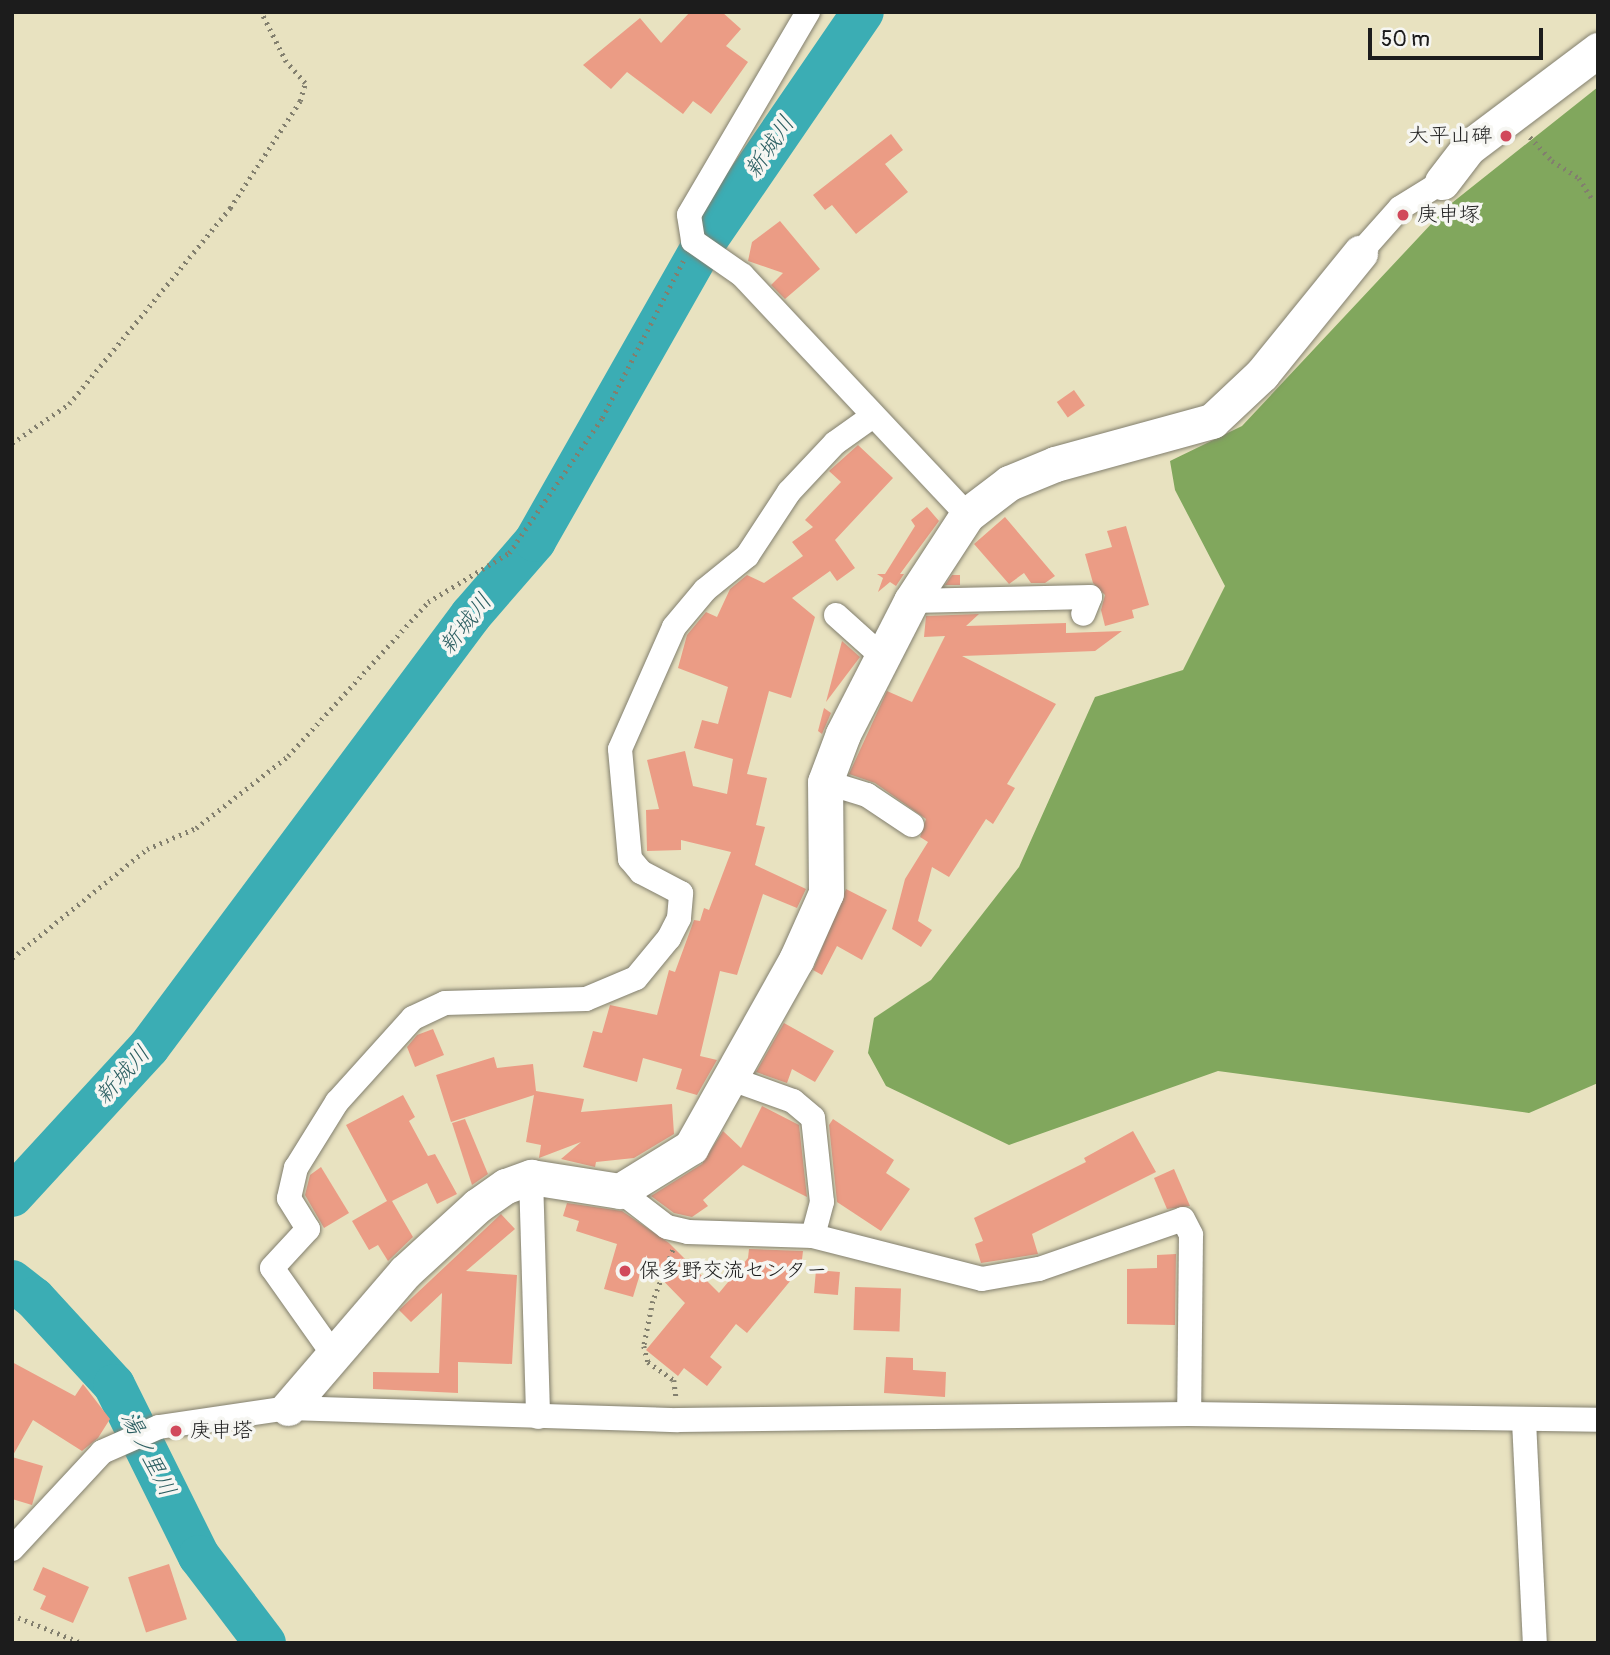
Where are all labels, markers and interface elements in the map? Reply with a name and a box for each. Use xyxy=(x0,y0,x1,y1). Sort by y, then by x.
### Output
scale bar xyxy=(1372,14,1547,58)
text: 50 m xyxy=(1381,26,1430,53)
water label: 新城川 xyxy=(739,111,801,183)
place label: 大平山碑 xyxy=(1408,123,1492,149)
marker: 大平山碑 xyxy=(1498,128,1514,144)
place label: 庚申塚 xyxy=(1417,202,1480,228)
marker: 庚申塚 xyxy=(1395,207,1411,223)
water label: 新城川 xyxy=(434,588,498,660)
water label: 新城川 xyxy=(90,1040,156,1110)
place label: 保多野交流センター xyxy=(639,1258,828,1284)
marker: 保多野交流センター xyxy=(617,1263,633,1279)
water label: 湯ノ里川 xyxy=(115,1407,181,1501)
place label: 庚申塔 xyxy=(190,1418,253,1444)
marker: 庚申塔 xyxy=(168,1423,184,1439)

